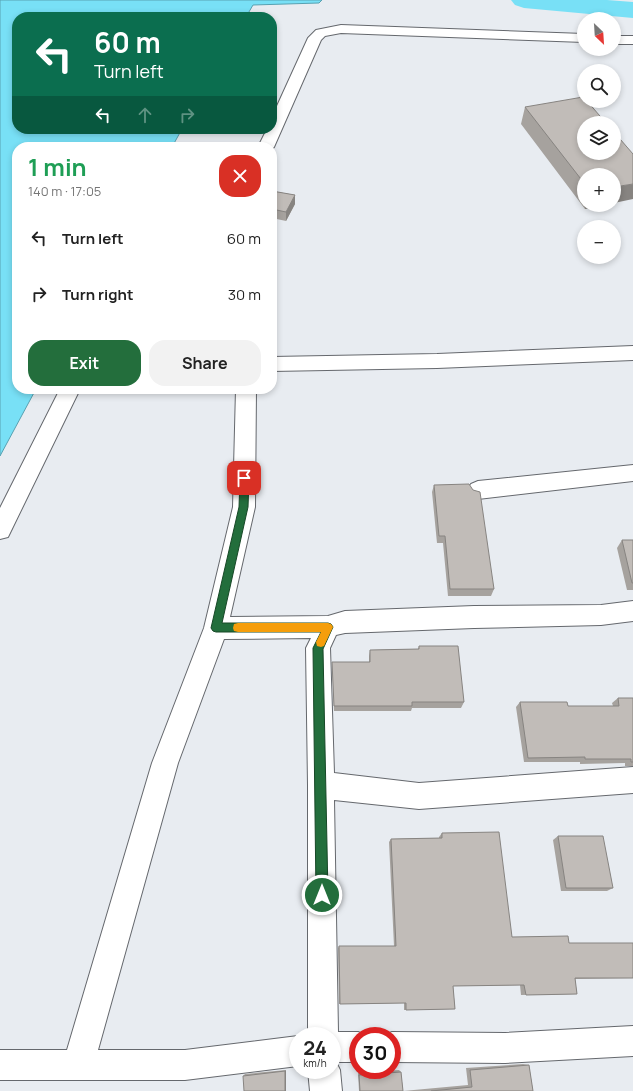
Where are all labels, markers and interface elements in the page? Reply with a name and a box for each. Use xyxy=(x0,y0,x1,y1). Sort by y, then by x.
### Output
north arrow xyxy=(577,12,621,56)
map controls xyxy=(577,12,621,264)
text: 60 m xyxy=(94,23,161,61)
icon: left xyxy=(28,28,80,80)
text: Turn left xyxy=(94,59,164,83)
button: search xyxy=(577,64,621,108)
icon: left xyxy=(92,104,114,126)
icon: ahead xyxy=(134,104,156,126)
icon: right xyxy=(176,104,198,126)
button: layers xyxy=(577,116,621,160)
text: 1 min xyxy=(28,150,87,183)
button: close xyxy=(219,155,261,197)
button: + xyxy=(577,168,621,212)
text: 140 m · 17:05 xyxy=(28,182,101,200)
button: − xyxy=(577,220,621,264)
icon: left xyxy=(28,227,50,249)
text: Turn left xyxy=(62,228,124,249)
text: 60 m xyxy=(227,228,261,249)
icon: right xyxy=(28,283,50,305)
text: Turn right xyxy=(62,284,133,305)
text: 30 m xyxy=(228,284,261,305)
button: Exit xyxy=(28,340,141,386)
button: Share xyxy=(149,340,261,386)
pin xyxy=(227,461,261,495)
icon: arrive xyxy=(233,467,255,489)
position arrow xyxy=(301,874,343,916)
speed limit sign: 30 xyxy=(349,1027,401,1079)
text: 24 xyxy=(303,1034,327,1061)
text: km/h xyxy=(303,1056,327,1070)

